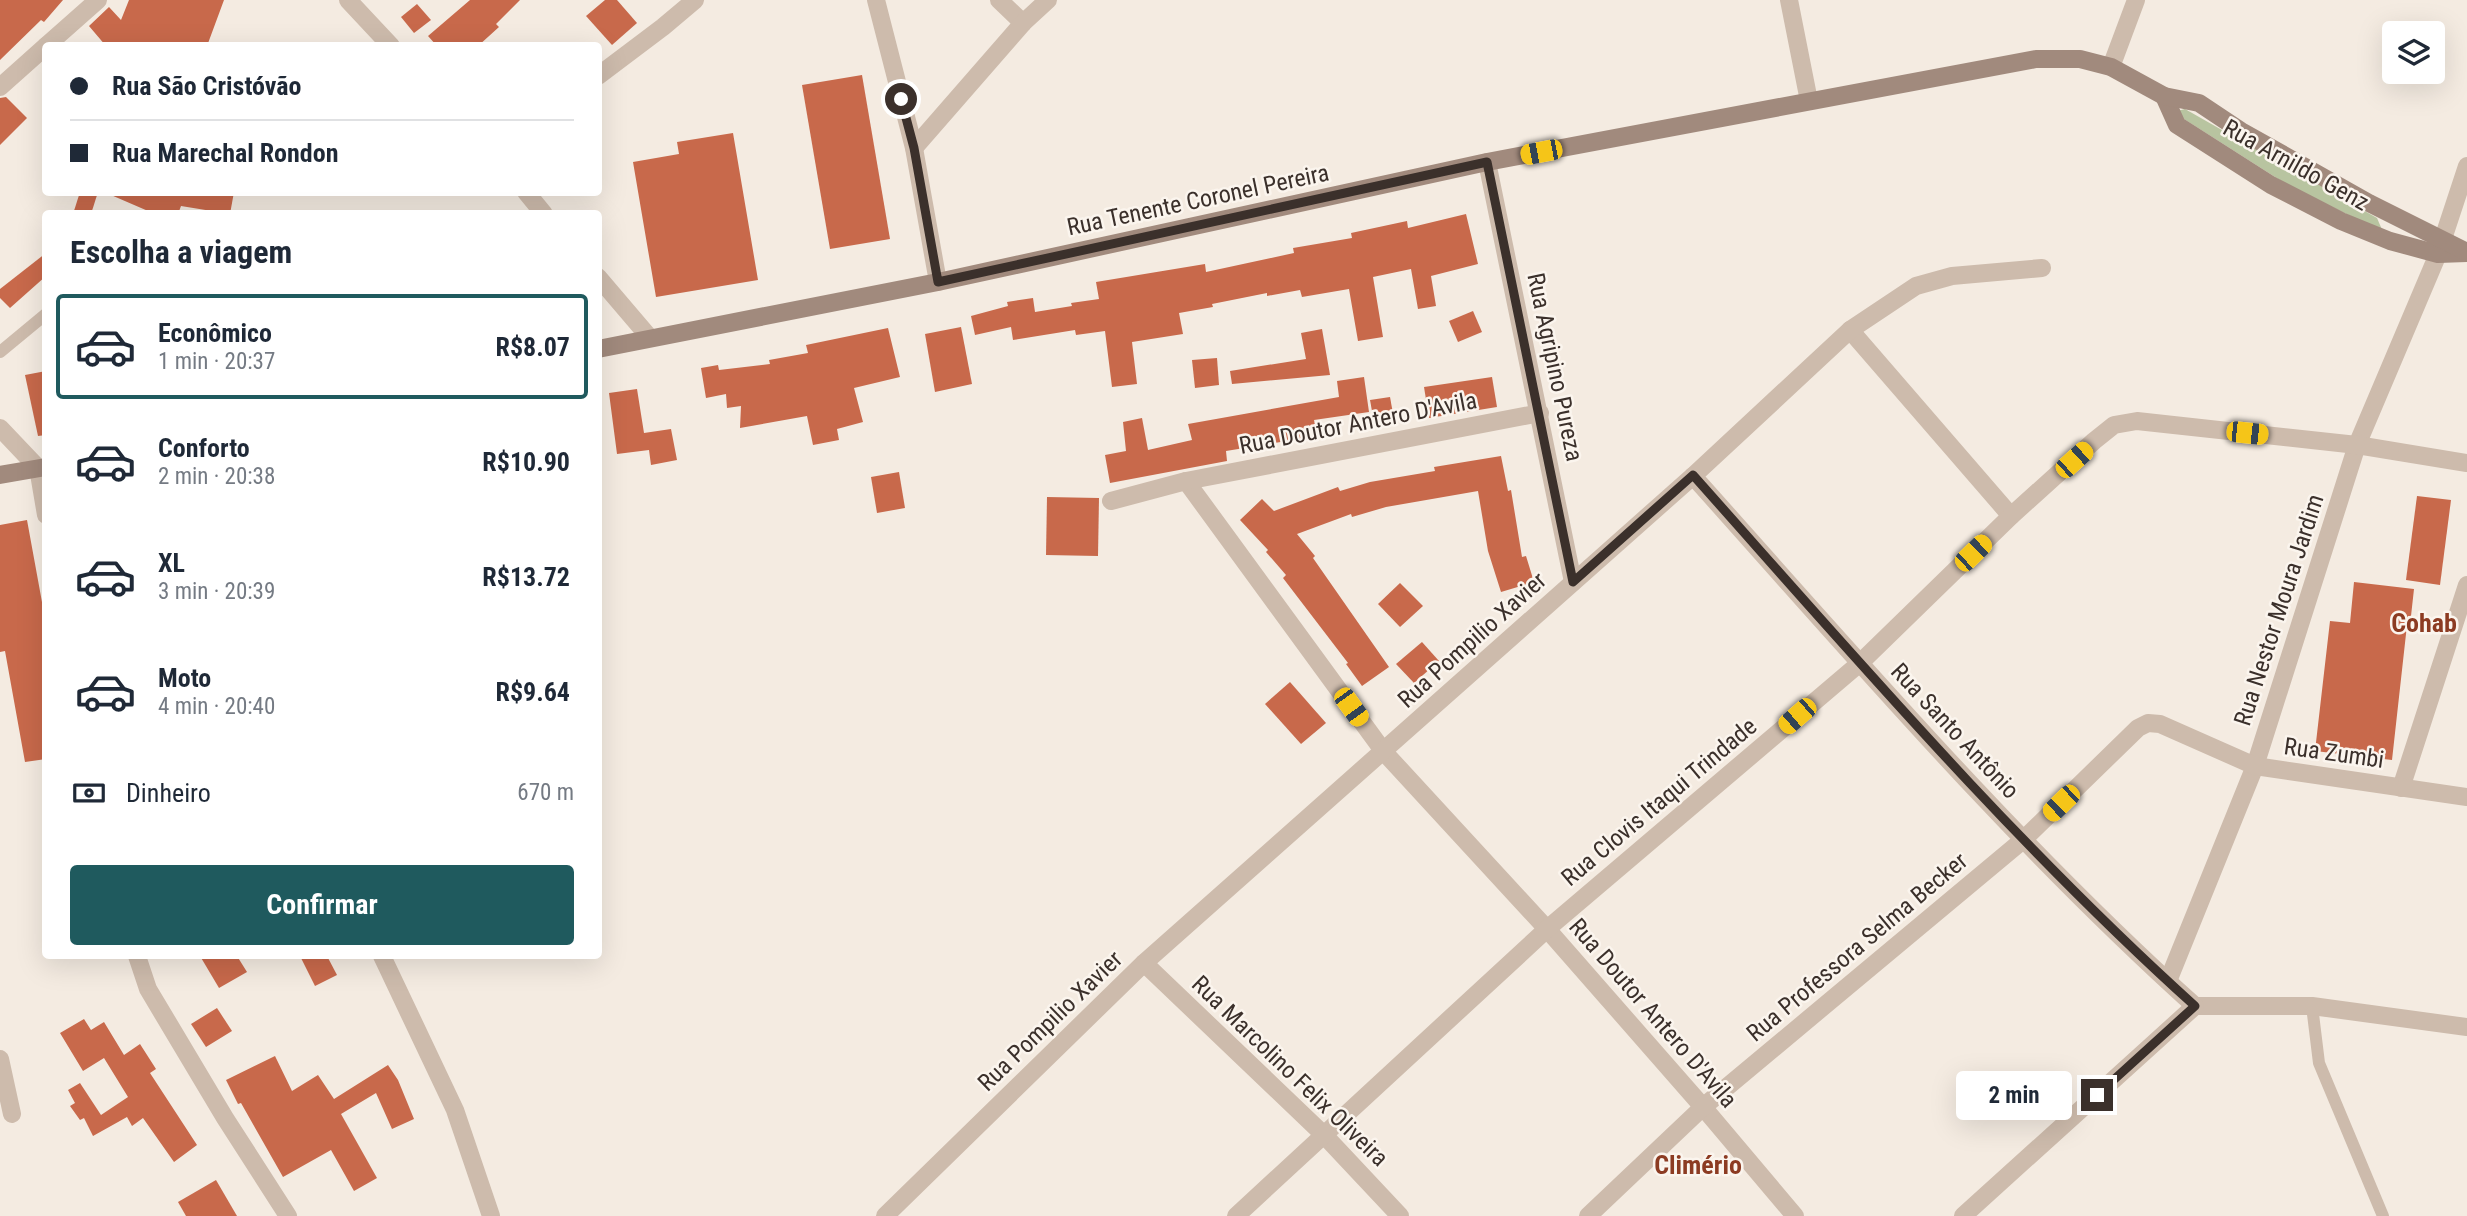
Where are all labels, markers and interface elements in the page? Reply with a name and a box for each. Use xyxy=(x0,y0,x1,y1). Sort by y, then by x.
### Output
map controls xyxy=(2382,21,2445,84)
button: layers xyxy=(2382,21,2445,84)
text: Rua São Cristóvão xyxy=(112,71,301,101)
route start xyxy=(885,83,917,115)
street label: Rua Arnildo Genz xyxy=(2218,113,2374,217)
text: Rua Marechal Rondon xyxy=(112,138,338,168)
car xyxy=(1519,138,1564,166)
street label: Rua Tenente Coronel Pereira xyxy=(1064,159,1332,241)
text: Escolha a viagem xyxy=(70,233,292,271)
street label: Rua Agripino Pureza xyxy=(1521,270,1589,464)
icon: car xyxy=(74,315,137,378)
text: Econômico xyxy=(158,318,272,348)
text: R$8.07 xyxy=(496,332,570,362)
text: 1 min · 20:37 xyxy=(158,348,275,375)
street label: Rua Doutor Antero D'Avila xyxy=(1237,386,1479,460)
car xyxy=(2226,420,2269,446)
icon: car xyxy=(74,430,137,493)
text: Conforto xyxy=(158,433,250,463)
car xyxy=(2052,438,2097,482)
text: R$10.90 xyxy=(482,447,570,477)
text: 2 min · 20:38 xyxy=(158,463,275,490)
street label: Rua Nestor Moura Jardim xyxy=(2228,491,2330,729)
car xyxy=(1951,531,1996,575)
icon: car xyxy=(74,545,137,608)
text: XL xyxy=(158,548,185,578)
text: R$13.72 xyxy=(482,562,570,592)
street label: Rua Pompilio Xavier xyxy=(1392,566,1552,714)
text: 3 min · 20:39 xyxy=(158,578,275,605)
district label: Cohab xyxy=(2391,608,2457,638)
street label: Rua Santo Antônio xyxy=(1885,657,2025,805)
icon: car xyxy=(74,660,137,723)
text: Moto xyxy=(158,663,211,693)
text: R$9.64 xyxy=(496,677,570,707)
car xyxy=(1331,684,1372,730)
text: 4 min · 20:40 xyxy=(158,693,275,720)
car xyxy=(1775,694,1820,738)
street label: Rua Clovis Itaqui Trindade xyxy=(1556,712,1762,892)
street label: Rua Zumbi xyxy=(2282,732,2386,774)
icon: cash xyxy=(70,774,108,812)
text: Dinheiro xyxy=(126,778,211,808)
text: 670 m xyxy=(517,779,574,806)
car xyxy=(2039,781,2084,825)
street label: Rua Professora Selma Becker xyxy=(1741,847,1973,1047)
button: Confirmar xyxy=(70,865,574,945)
street label: Rua Doutor Antero D'Avila xyxy=(1563,913,1743,1113)
street label: Rua Pompilio Xavier xyxy=(972,945,1128,1097)
street label: Rua Marcolino Felix Oliveira xyxy=(1186,970,1394,1172)
callout: 2 min xyxy=(1957,1070,2072,1120)
route end xyxy=(2081,1079,2113,1111)
text: 2 min xyxy=(1988,1082,2040,1109)
district label: Climério xyxy=(1654,1150,1742,1180)

